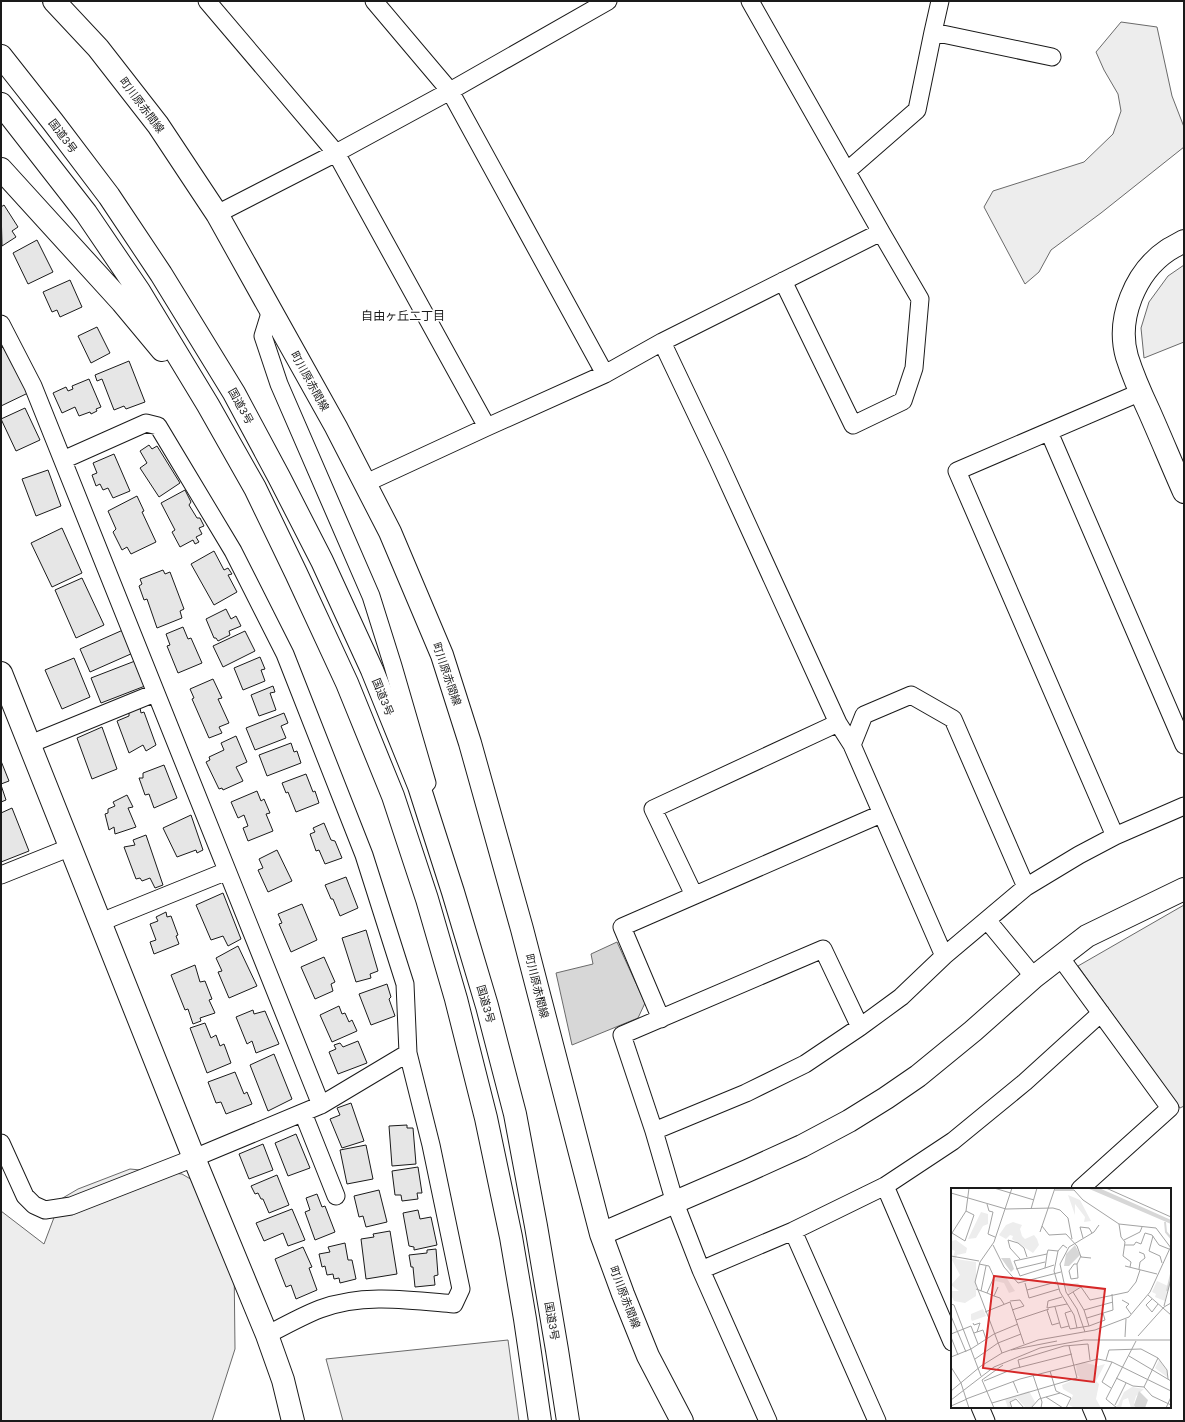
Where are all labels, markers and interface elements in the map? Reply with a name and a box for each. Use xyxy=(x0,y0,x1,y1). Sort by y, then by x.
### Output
street label: 町川原赤間線 xyxy=(117,75,167,135)
street label: 国道3号 xyxy=(46,117,80,155)
district label: 自由ヶ丘二丁目 xyxy=(361,309,445,323)
street label: 町川原赤間線 xyxy=(289,349,331,413)
street label: 国道3号 xyxy=(226,386,256,426)
street label: 町川原赤間線 xyxy=(431,641,463,707)
street label: 国道3号 xyxy=(370,677,396,717)
street label: 町川原赤間線 xyxy=(523,953,551,1019)
street label: 国道3号 xyxy=(475,984,497,1024)
inset map xyxy=(951,1188,1171,1408)
street label: 町川原赤間線 xyxy=(608,1264,642,1330)
street label: 国道3号 xyxy=(543,1301,561,1341)

